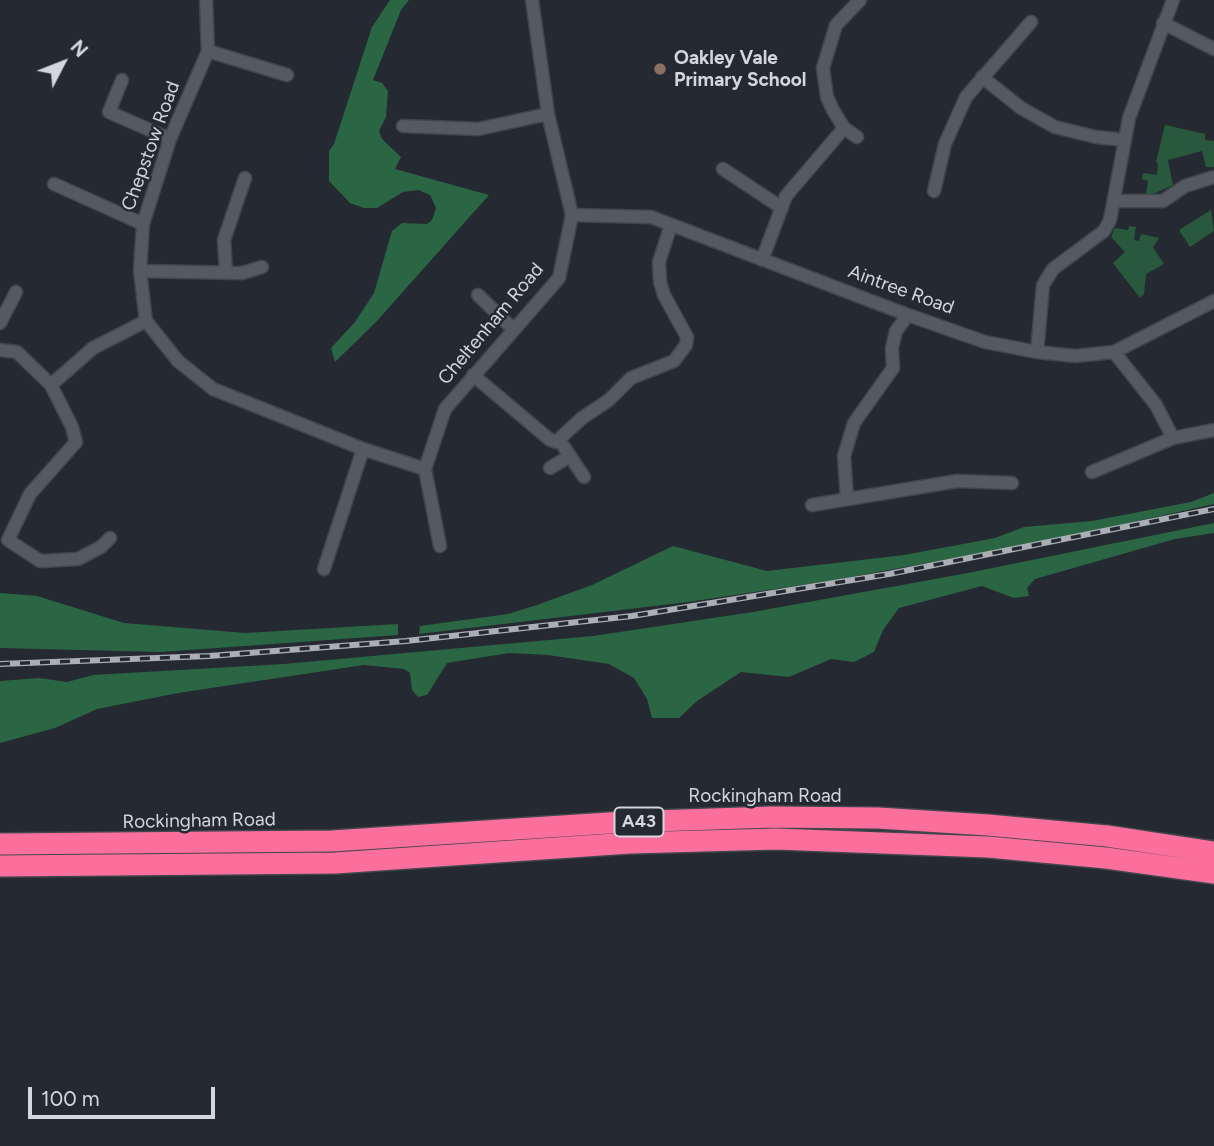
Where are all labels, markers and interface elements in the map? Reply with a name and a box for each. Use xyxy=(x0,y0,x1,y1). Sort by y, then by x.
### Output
north arrow xyxy=(28,28,98,98)
text: N xyxy=(66,35,92,62)
place label: Oakley Vale Primary School xyxy=(674,47,806,91)
marker: Oakley Vale Primary School xyxy=(652,61,668,77)
street label: Chepstow Road xyxy=(117,78,185,214)
street label: Cheltenham Road xyxy=(433,259,549,389)
street label: Aintree Road xyxy=(845,260,957,320)
street label: Rockingham Road xyxy=(688,785,842,807)
street label: Rockingham Road xyxy=(122,808,276,834)
road number: A43 xyxy=(614,808,664,836)
scale bar xyxy=(32,1072,219,1116)
text: 100 m xyxy=(41,1086,100,1111)

